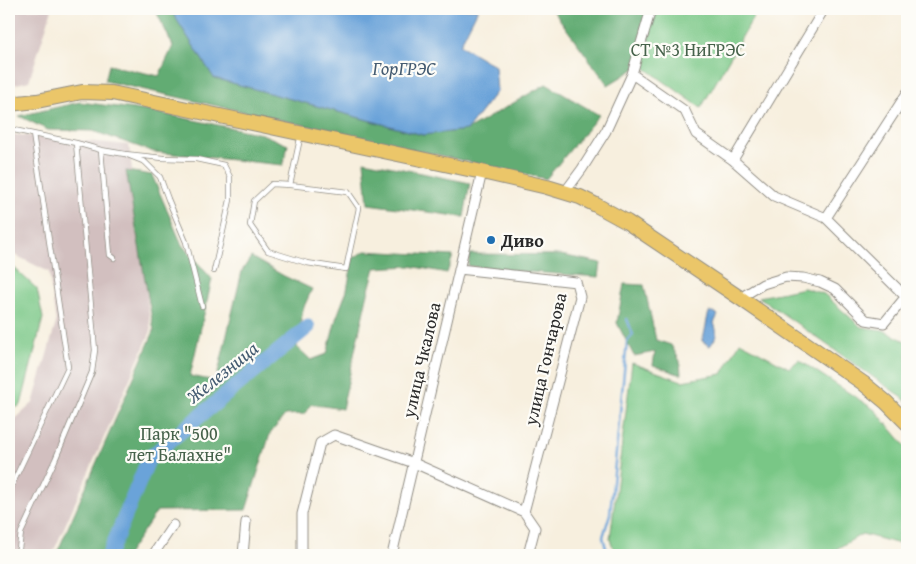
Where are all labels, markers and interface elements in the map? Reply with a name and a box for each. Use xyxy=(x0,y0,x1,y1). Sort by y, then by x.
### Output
park label: СТ №3 НиГРЭС xyxy=(631,36,746,63)
water label: ГорГРЭС xyxy=(371,54,436,82)
place label: Диво xyxy=(500,227,544,254)
marker: Диво xyxy=(485,234,497,246)
street label: улица Гончарова xyxy=(516,290,573,429)
street label: улица Чкалова xyxy=(394,299,448,421)
water label: Железница xyxy=(179,334,264,410)
park label: Парк "500 лет Балахне" xyxy=(127,420,231,468)

